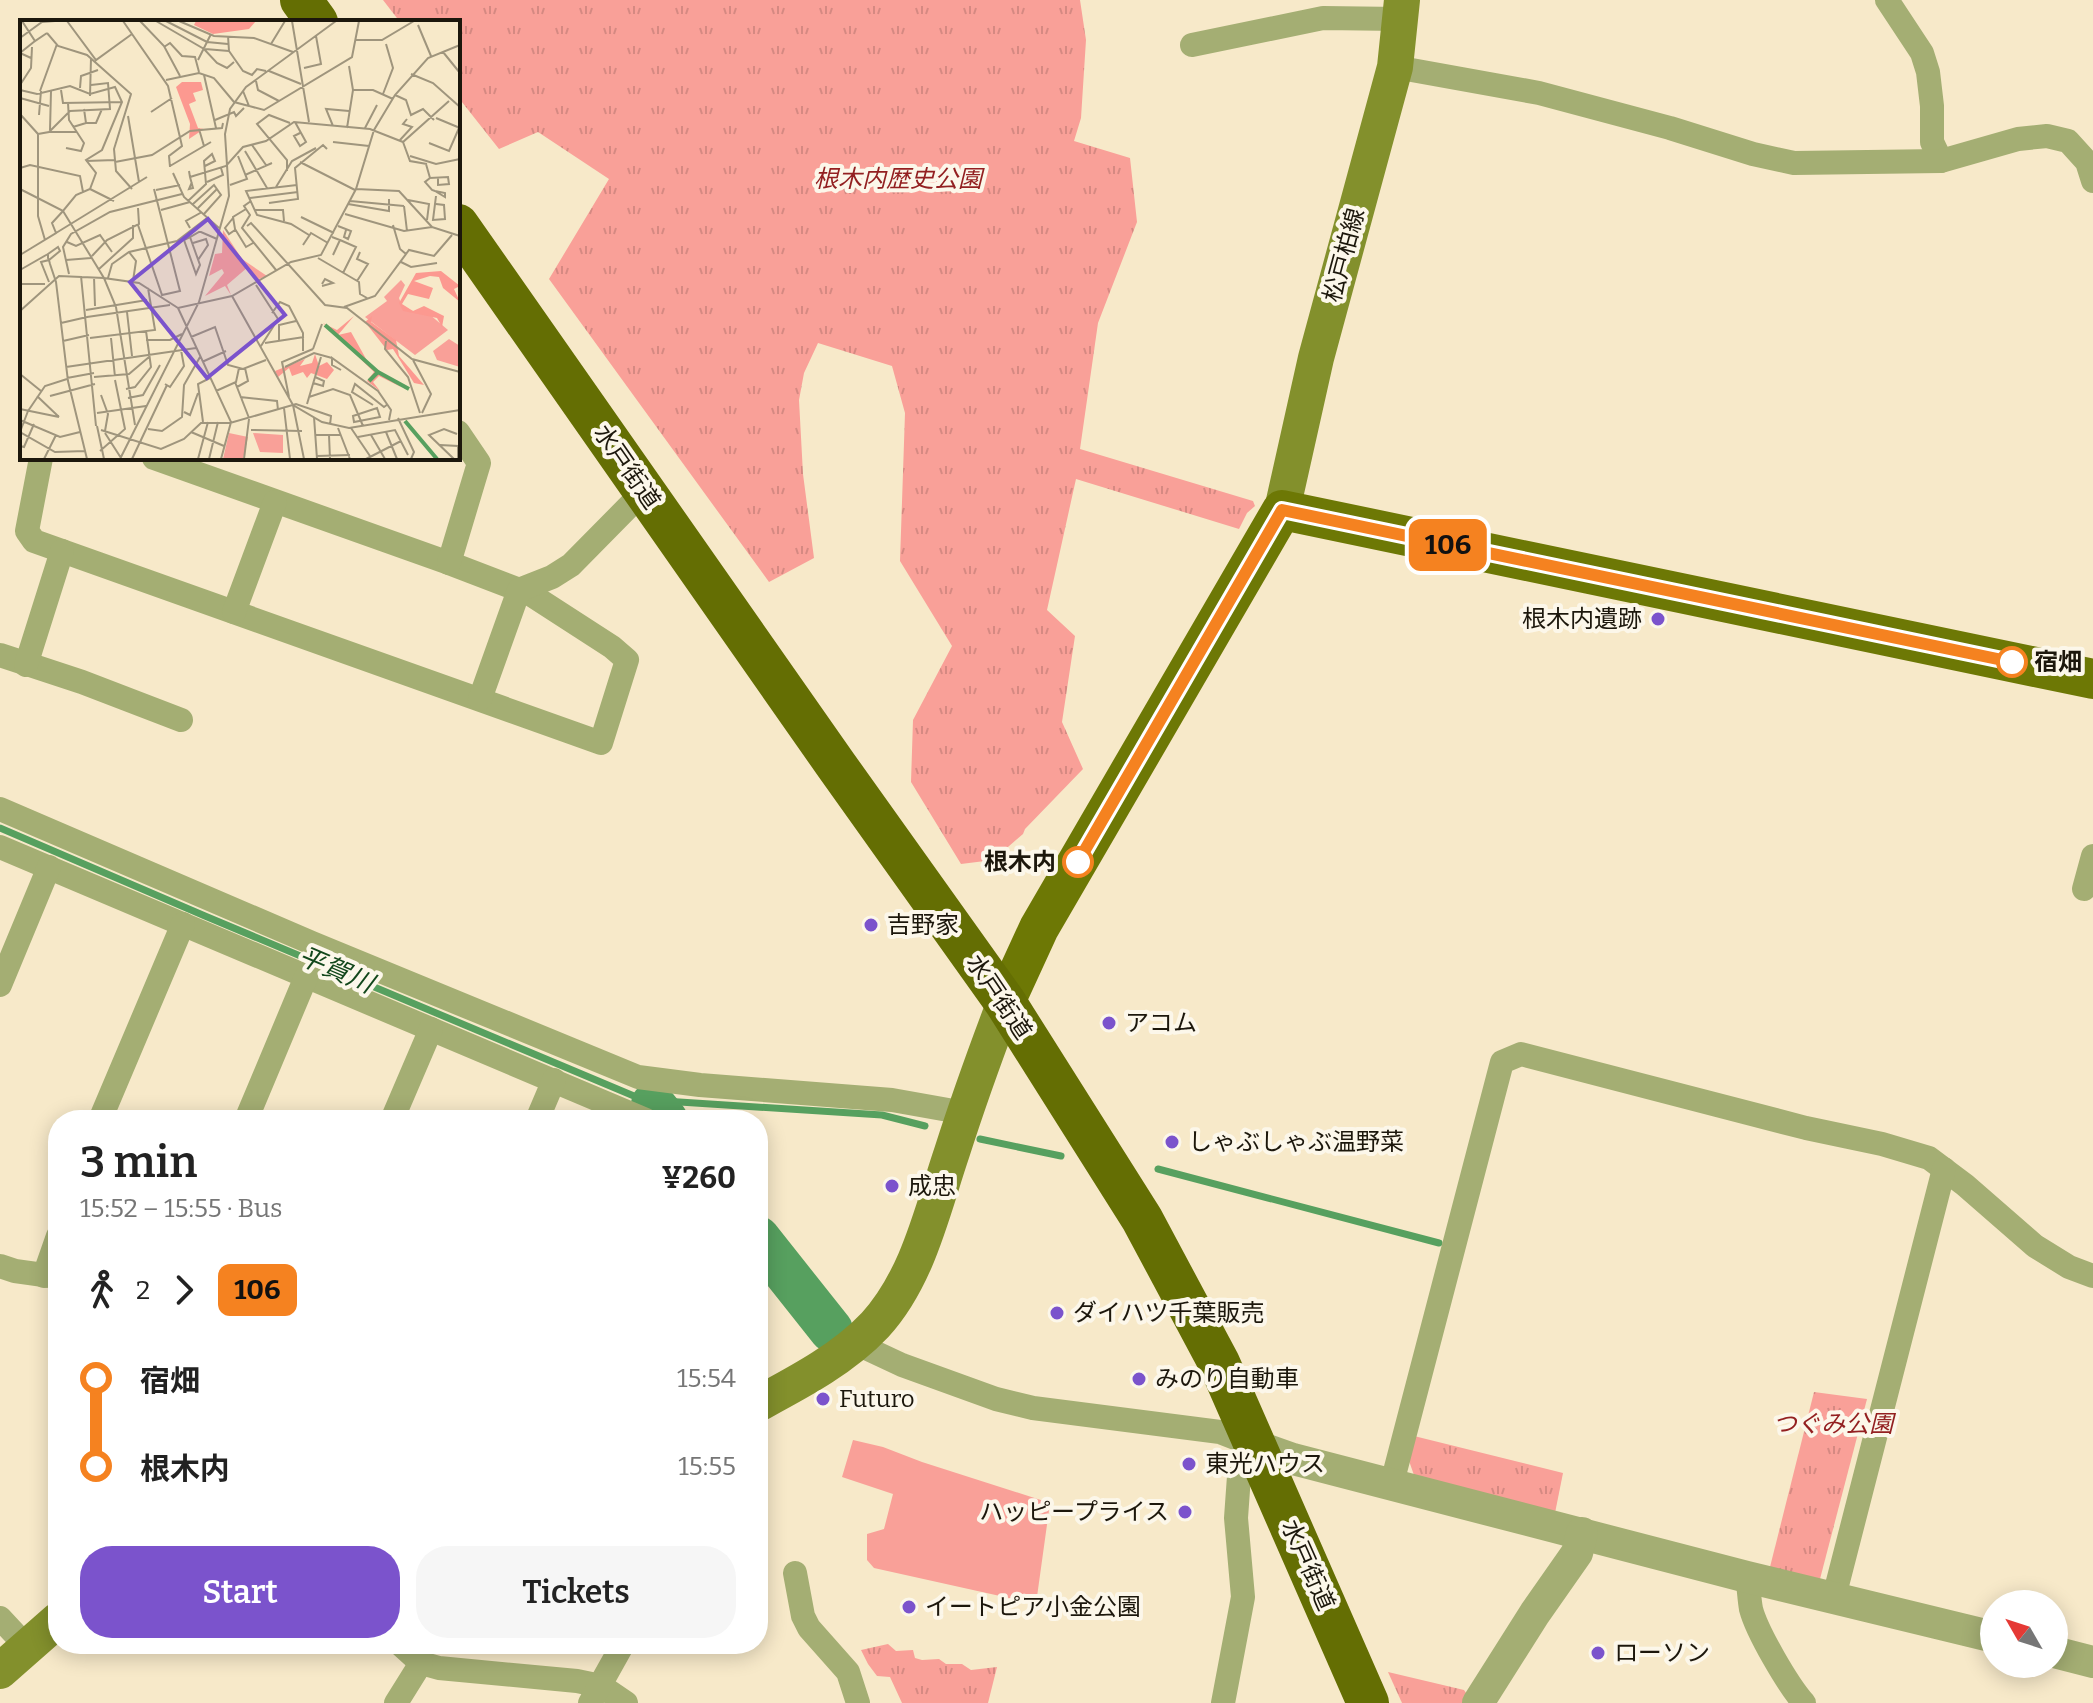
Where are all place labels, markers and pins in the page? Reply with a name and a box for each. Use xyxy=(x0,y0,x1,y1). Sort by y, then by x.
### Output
place label: 根木内遺跡 xyxy=(1522,605,1642,633)
marker: 根木内遺跡 xyxy=(1649,610,1667,628)
marker: 宿畑 xyxy=(1997,647,2027,677)
place label: 宿畑 xyxy=(2034,648,2082,676)
marker: 根木内 xyxy=(1063,847,1093,877)
place label: 根木内 xyxy=(984,848,1056,876)
place label: 吉野家 xyxy=(887,911,959,939)
marker: 吉野家 xyxy=(862,916,880,934)
place label: アコム xyxy=(1125,1009,1197,1037)
marker: アコム xyxy=(1100,1014,1118,1032)
place label: しゃぶしゃぶ温野菜 xyxy=(1188,1128,1404,1156)
marker: しゃぶしゃぶ温野菜 xyxy=(1163,1133,1181,1151)
place label: 成忠 xyxy=(908,1172,956,1200)
marker: 成忠 xyxy=(883,1177,901,1195)
place label: ダイハツ千葉販売 xyxy=(1073,1299,1265,1327)
marker: ダイハツ千葉販売 xyxy=(1048,1304,1066,1322)
place label: みのり自動車 xyxy=(1155,1365,1299,1393)
marker: みのり自動車 xyxy=(1130,1370,1148,1388)
place label: Futuro xyxy=(839,1385,915,1413)
marker: Futuro xyxy=(814,1390,832,1408)
place label: 東光ハウス xyxy=(1205,1450,1325,1478)
marker: 東光ハウス xyxy=(1180,1455,1198,1473)
place label: ハッピープライス xyxy=(979,1498,1169,1526)
marker: ハッピープライス xyxy=(1176,1503,1194,1521)
place label: イートピア小金公園 xyxy=(925,1593,1141,1621)
marker: イートピア小金公園 xyxy=(900,1598,918,1616)
place label: ローソン xyxy=(1614,1639,1710,1667)
marker: ローソン xyxy=(1589,1644,1607,1662)

